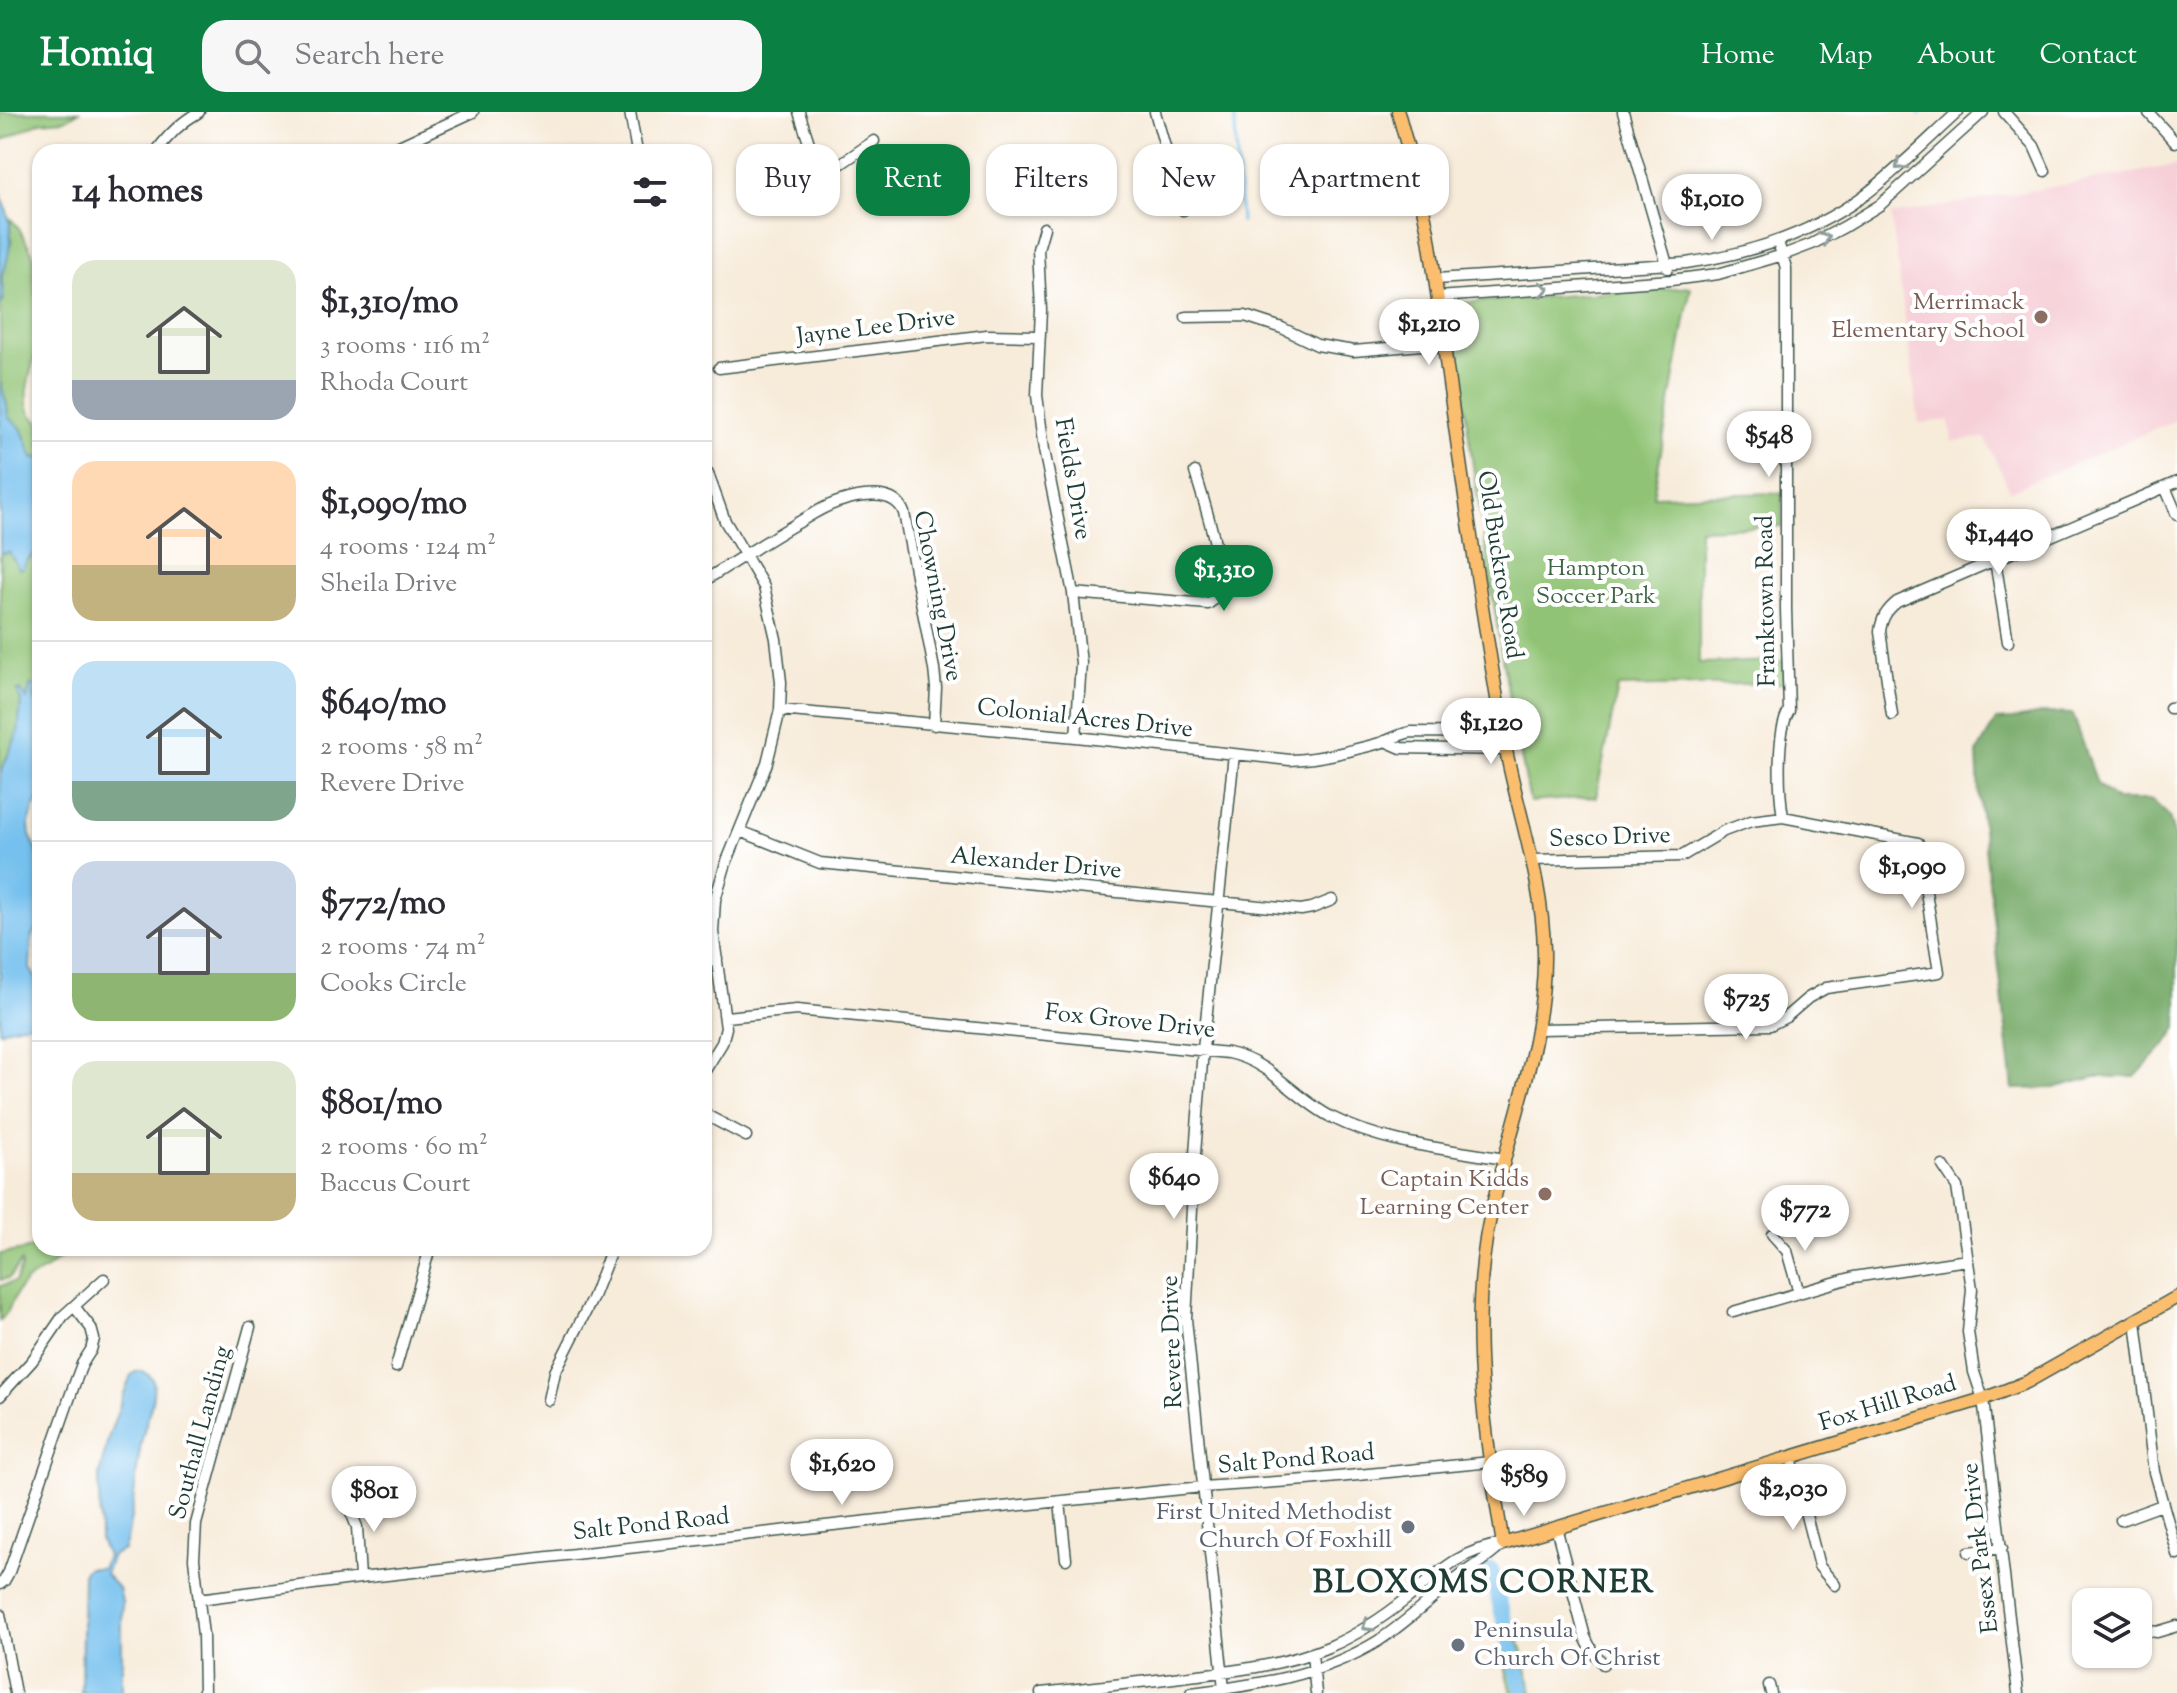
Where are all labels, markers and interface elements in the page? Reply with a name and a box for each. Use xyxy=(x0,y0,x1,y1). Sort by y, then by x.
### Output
search box xyxy=(202,20,762,92)
text: Homiq xyxy=(40,29,154,83)
icon: search xyxy=(230,34,274,78)
text: Search here xyxy=(294,35,445,78)
text: Home xyxy=(1701,36,1775,76)
text: Map xyxy=(1819,36,1873,76)
text: About xyxy=(1917,36,1995,76)
text: Contact xyxy=(2039,36,2137,76)
chip: Buy xyxy=(736,144,840,216)
chip: Rent xyxy=(856,144,970,216)
chip: Filters xyxy=(986,144,1117,216)
chip: New xyxy=(1133,144,1244,216)
chip: Apartment xyxy=(1260,144,1449,216)
one-way arrow xyxy=(1895,155,1910,169)
text: 14 homes xyxy=(72,168,203,217)
icon: filters xyxy=(628,170,672,214)
pin: $1,010 xyxy=(1647,174,1777,242)
text: $1,010 xyxy=(1680,181,1744,218)
one-way arrow xyxy=(1816,232,1831,247)
text: $1,310/mo xyxy=(320,279,459,328)
one-way arrow xyxy=(1538,281,1551,298)
place label: Merrimack Elementary School xyxy=(1831,286,2025,348)
icon: home xyxy=(136,292,232,388)
pin: $1,210 xyxy=(1364,299,1494,367)
street label: Jayne Lee Drive xyxy=(793,301,957,355)
text: $1,210 xyxy=(1397,306,1461,343)
marker: Merrimack Elementary School xyxy=(2032,308,2050,326)
text: 3 rooms · 116 m² xyxy=(320,328,490,365)
text: Rhoda Court xyxy=(320,365,468,402)
pin: $548 xyxy=(1722,411,1816,479)
street label: Fields Drive xyxy=(1045,415,1099,543)
text: $548 xyxy=(1745,418,1793,455)
street label: Old Buckroe Road xyxy=(1467,468,1531,662)
text: $1,090/mo xyxy=(320,480,467,529)
icon: home xyxy=(136,493,232,589)
street label: Chowning Drive xyxy=(904,508,970,684)
pin: $1,440 xyxy=(1934,509,2064,577)
street label: Franktown Road xyxy=(1748,514,1785,687)
text: $1,440 xyxy=(1965,516,2033,553)
text: 4 rooms · 124 m² xyxy=(320,529,496,566)
pin: $1,310 xyxy=(1159,545,1289,613)
text: $1,310 xyxy=(1193,552,1255,589)
park label: Hampton Soccer Park xyxy=(1536,552,1656,614)
text: Sheila Drive xyxy=(320,566,457,603)
text: $640/mo xyxy=(320,680,447,729)
street label: Colonial Acres Drive xyxy=(975,691,1195,747)
icon: home xyxy=(136,693,232,789)
pin: $1,120 xyxy=(1426,698,1556,766)
text: $1,120 xyxy=(1459,705,1523,742)
text: 2 rooms · 58 m² xyxy=(320,729,483,766)
text: Revere Drive xyxy=(320,766,465,803)
street label: Sesco Drive xyxy=(1549,819,1671,857)
street label: Alexander Drive xyxy=(949,840,1123,888)
pin: $1,090 xyxy=(1847,842,1977,910)
text: $1,090 xyxy=(1878,849,1946,886)
text: $772/mo xyxy=(320,880,446,929)
icon: home xyxy=(136,893,232,989)
text: 2 rooms · 74 m² xyxy=(320,929,485,966)
text: Cooks Circle xyxy=(320,966,467,1003)
pin: $725 xyxy=(1699,974,1793,1042)
text: $725 xyxy=(1722,981,1770,1018)
street label: Fox Grove Drive xyxy=(1043,996,1217,1048)
text: $801/mo xyxy=(320,1080,443,1129)
icon: home xyxy=(136,1093,232,1189)
text: 2 rooms · 60 m² xyxy=(320,1129,488,1166)
pin: $640 xyxy=(1127,1153,1221,1221)
text: $640 xyxy=(1148,1160,1200,1197)
place label: Captain Kidds Learning Center xyxy=(1360,1163,1529,1225)
text: Baccus Court xyxy=(320,1166,470,1203)
marker: Captain Kidds Learning Center xyxy=(1536,1185,1554,1203)
pin: $772 xyxy=(1758,1185,1852,1253)
text: $772 xyxy=(1779,1192,1831,1229)
street label: Revere Drive xyxy=(1154,1275,1192,1409)
street label: Southall Landing xyxy=(161,1342,241,1524)
street label: Fox Hill Road xyxy=(1815,1367,1961,1441)
street label: Salt Pond Road xyxy=(1216,1436,1376,1484)
pin: $1,620 xyxy=(777,1439,907,1507)
text: $1,620 xyxy=(808,1446,876,1483)
pin: $589 xyxy=(1477,1450,1571,1518)
text: $589 xyxy=(1500,1457,1548,1494)
street label: Essex Park Drive xyxy=(1954,1461,2008,1635)
pin: $2,030 xyxy=(1728,1464,1858,1532)
pin: $801 xyxy=(327,1466,421,1534)
text: $2,030 xyxy=(1758,1471,1828,1508)
text: $801 xyxy=(349,1473,399,1510)
place label: First United Methodist Church Of Foxhill xyxy=(1156,1496,1392,1558)
street label: Salt Pond Road xyxy=(571,1500,731,1550)
marker: First United Methodist Church Of Foxhill xyxy=(1399,1518,1417,1536)
district label: BLOXOMS CORNER xyxy=(1313,1561,1655,1607)
map controls xyxy=(2072,1588,2152,1668)
button: layers xyxy=(2072,1588,2152,1668)
place label: Peninsula Church Of Christ xyxy=(1474,1614,1661,1676)
one-way arrow xyxy=(1361,1617,1376,1632)
marker: Peninsula Church Of Christ xyxy=(1449,1636,1467,1654)

